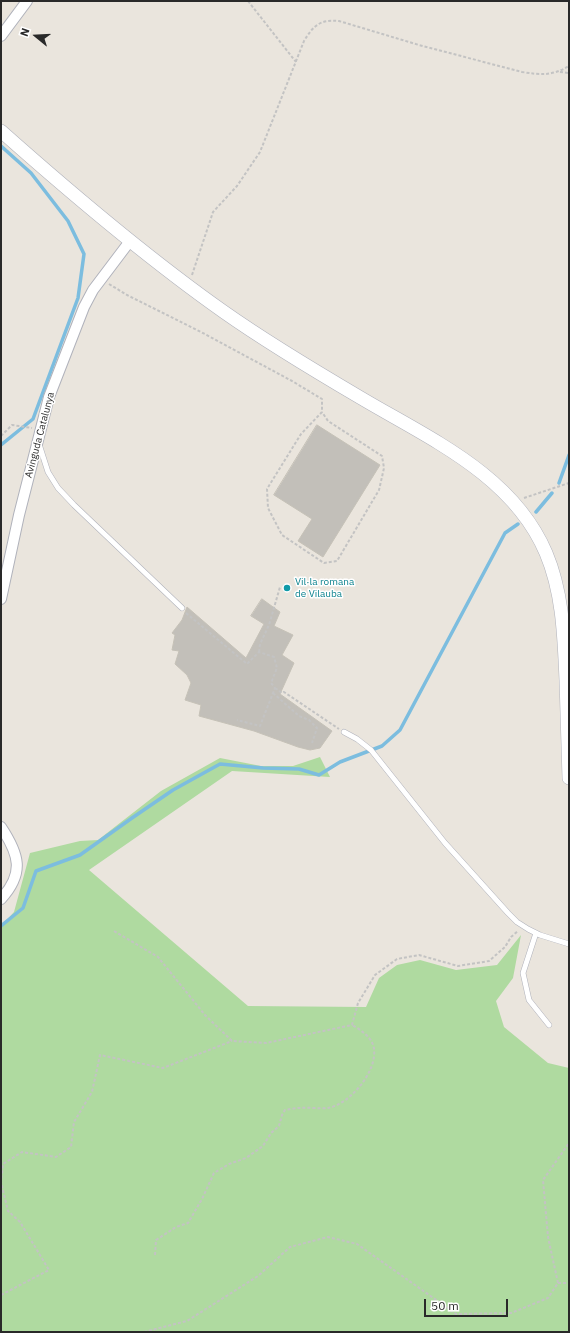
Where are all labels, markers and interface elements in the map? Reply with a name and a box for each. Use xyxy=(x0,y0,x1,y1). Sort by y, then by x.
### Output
north arrow xyxy=(16,16,56,56)
text: N xyxy=(17,26,32,38)
street label: Avinguda Catalunya xyxy=(23,391,57,479)
place label: Vil·la romana de Vilauba xyxy=(295,576,354,600)
marker: Vil·la romana de Vilauba xyxy=(282,583,292,593)
scale bar xyxy=(426,1291,510,1317)
text: 50 m xyxy=(431,1298,459,1313)

